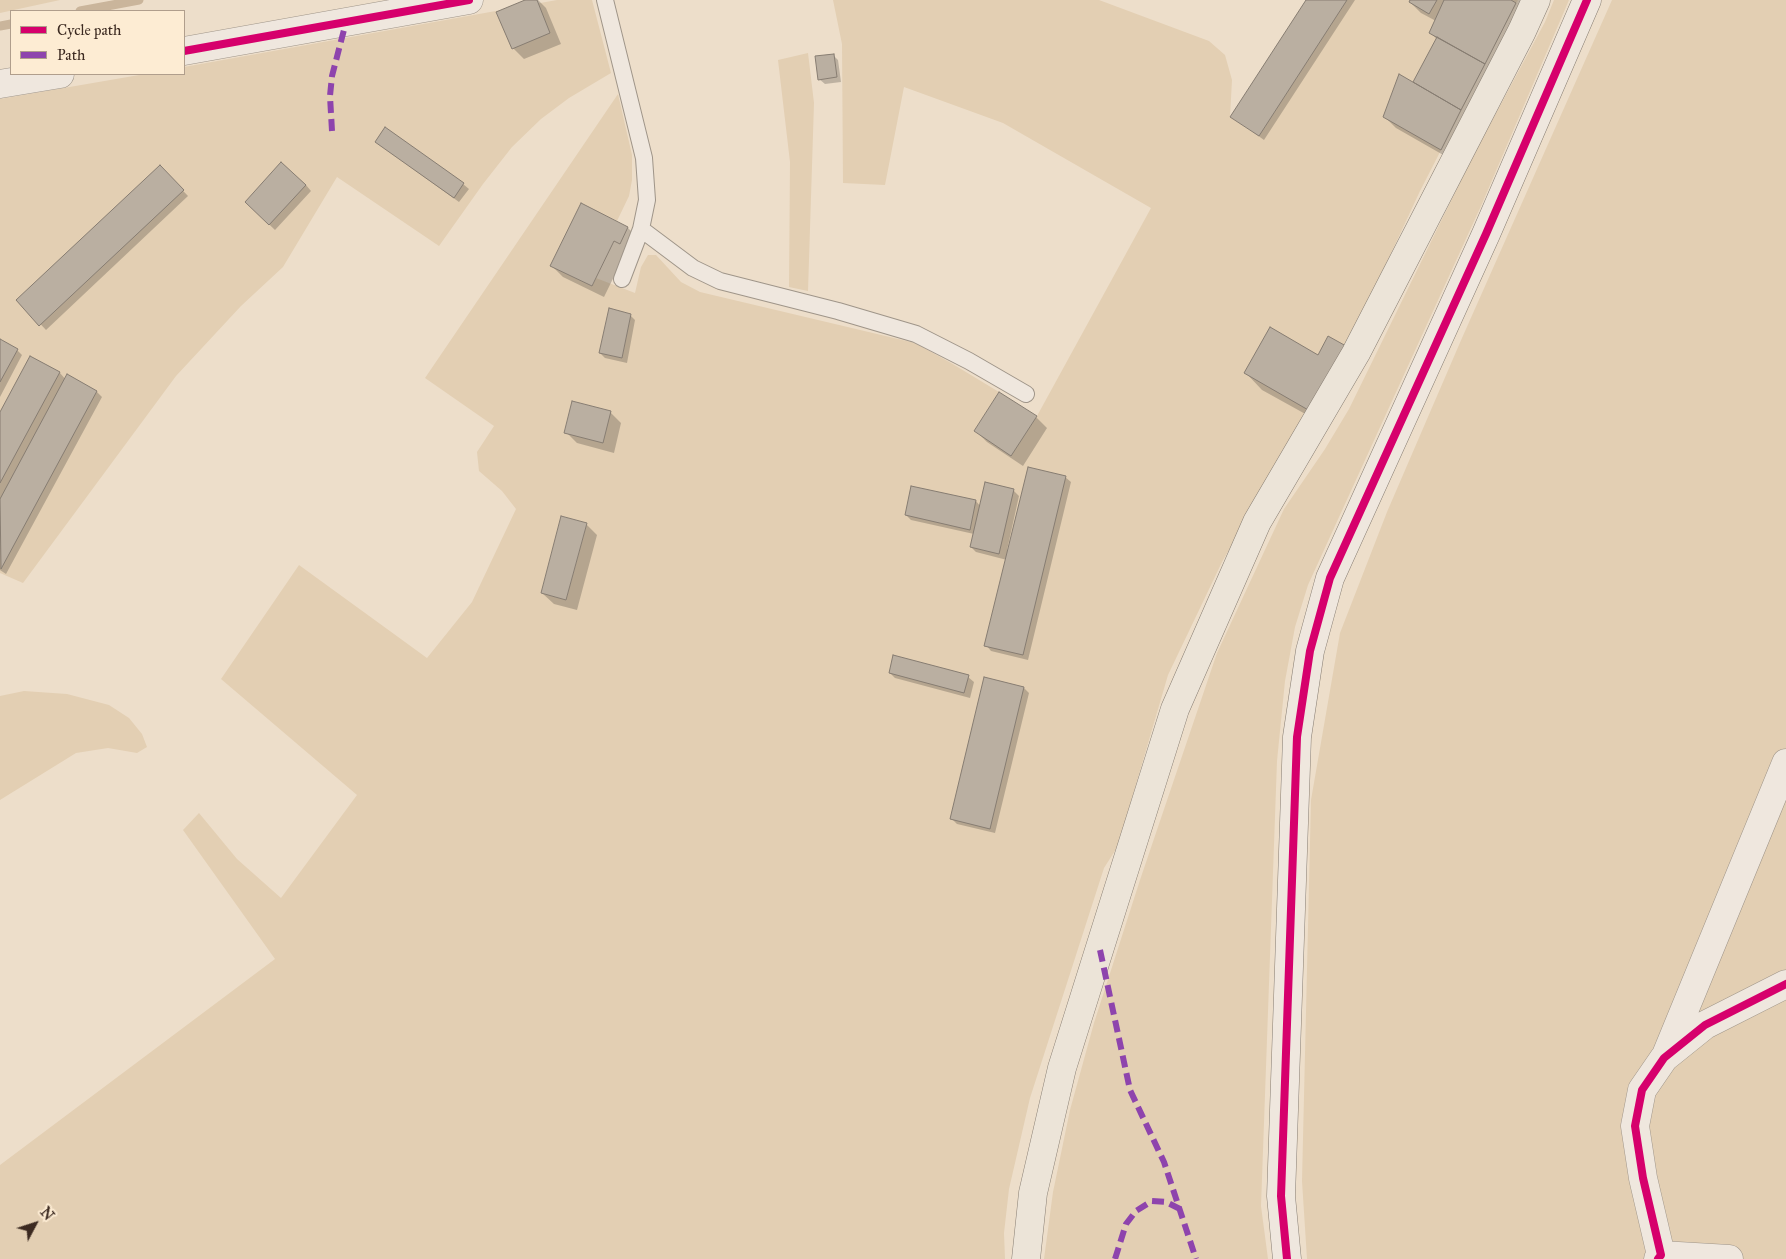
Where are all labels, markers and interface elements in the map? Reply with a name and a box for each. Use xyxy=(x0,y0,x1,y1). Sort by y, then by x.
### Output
legend xyxy=(10,10,185,75)
text: Cycle path xyxy=(57,21,121,39)
text: Path xyxy=(57,46,85,64)
north arrow xyxy=(10,1199,60,1249)
text: N xyxy=(37,1204,57,1224)

